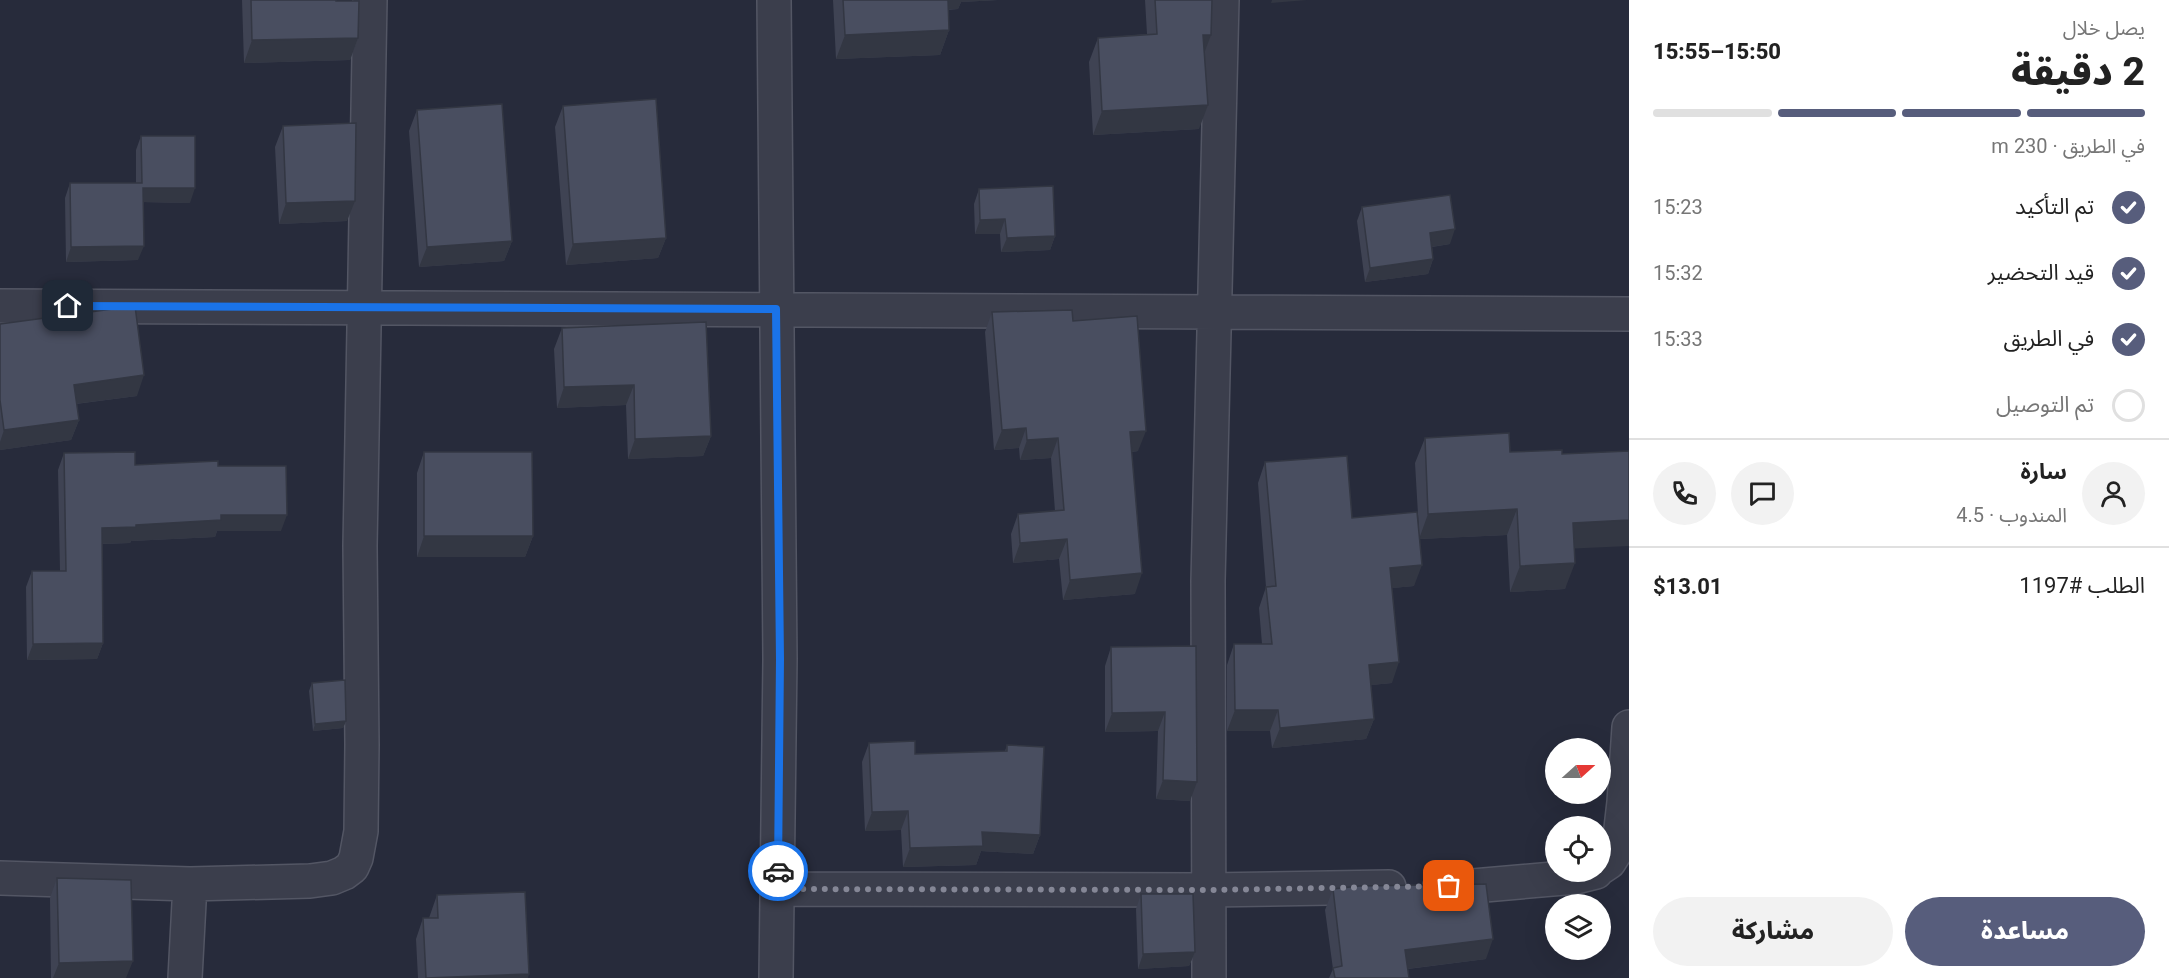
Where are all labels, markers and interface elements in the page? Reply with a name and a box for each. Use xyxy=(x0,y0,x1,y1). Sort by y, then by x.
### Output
text: يصل خلال xyxy=(2063,16,2145,40)
text: 15:50–15:55 xyxy=(1653,39,1781,64)
text: 2 دقيقة xyxy=(2011,49,2145,95)
text: في الطريق · 230 m xyxy=(1991,134,2145,158)
icon: check xyxy=(2112,191,2145,224)
text: تم التأكيد xyxy=(2015,194,2094,219)
text: 15:23 xyxy=(1653,195,1703,219)
icon: check xyxy=(2112,257,2145,290)
text: قيد التحضير xyxy=(1988,260,2094,285)
text: 15:32 xyxy=(1653,261,1703,285)
pin xyxy=(42,280,93,331)
icon: home xyxy=(51,289,84,322)
icon: check xyxy=(2112,323,2145,356)
text: في الطريق xyxy=(2004,326,2094,351)
text: 15:33 xyxy=(1653,327,1703,351)
text: تم التوصيل xyxy=(1996,392,2094,417)
text: سارة xyxy=(2021,459,2067,484)
button: phone xyxy=(1653,462,1716,525)
button: chat xyxy=(1731,462,1794,525)
button: person xyxy=(2082,462,2145,525)
text: المندوب · 4.5 xyxy=(1956,503,2067,527)
text: الطلب #1197 xyxy=(2019,573,2145,598)
text: $13.01 xyxy=(1653,574,1723,599)
north arrow xyxy=(1545,738,1611,804)
map controls xyxy=(1545,738,1611,960)
button: locate xyxy=(1545,816,1611,882)
courier xyxy=(748,841,808,901)
icon: car xyxy=(762,855,795,888)
pin xyxy=(1423,860,1474,911)
icon: bag xyxy=(1432,869,1465,902)
button: layers xyxy=(1545,894,1611,960)
button: مشاركة xyxy=(1653,897,1893,966)
button: مساعدة xyxy=(1905,897,2145,966)

